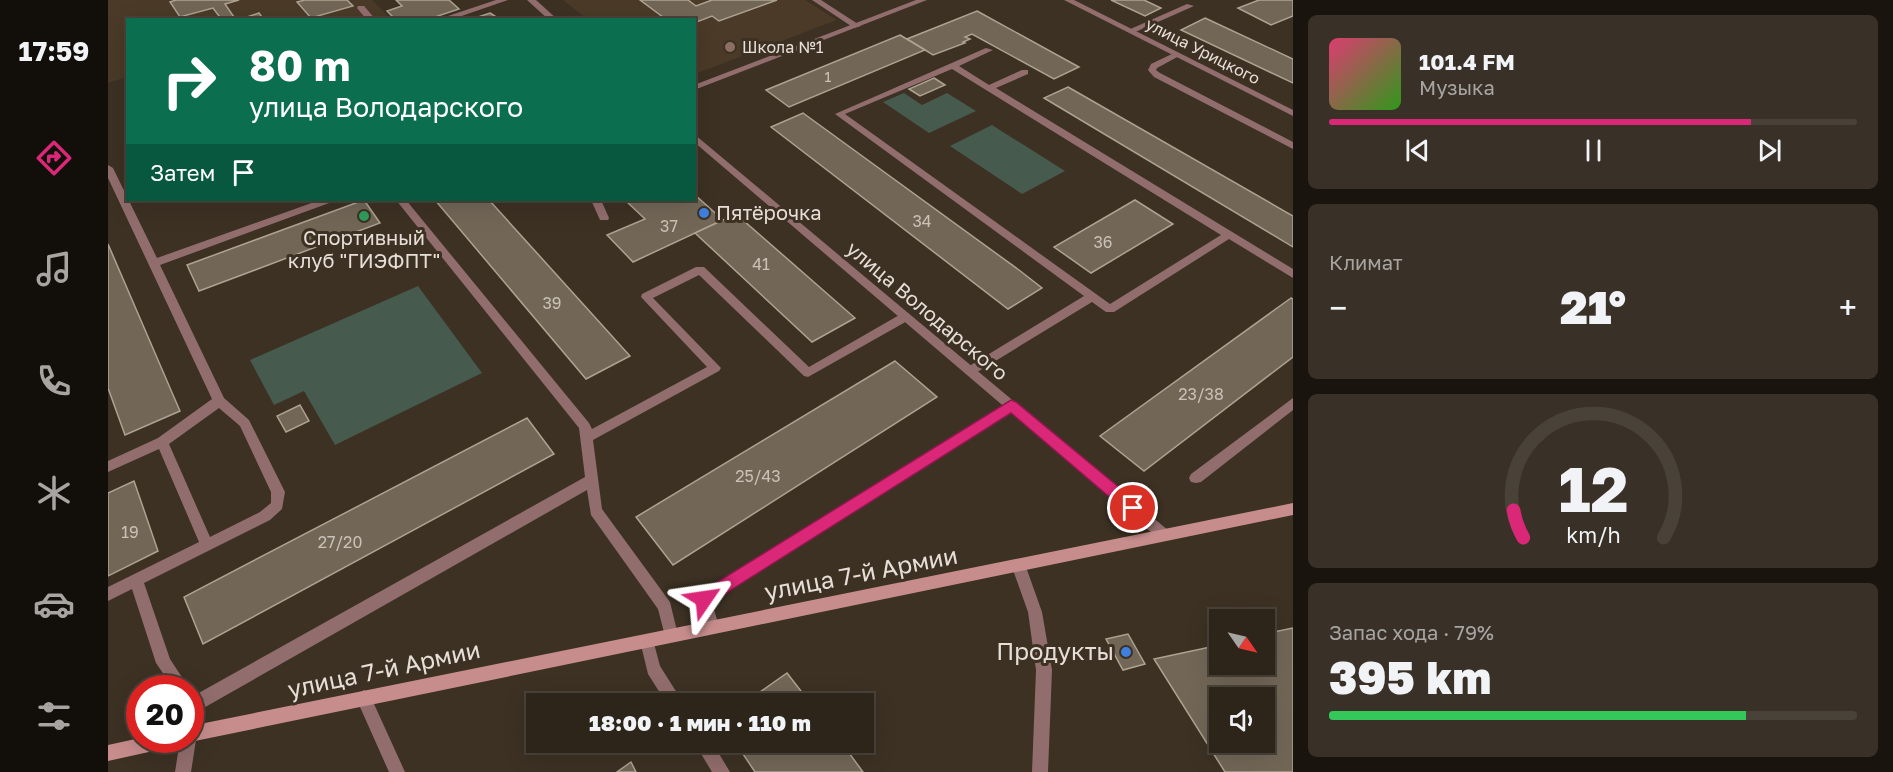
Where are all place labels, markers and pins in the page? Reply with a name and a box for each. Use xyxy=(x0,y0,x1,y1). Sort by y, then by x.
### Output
place label: Школа №1 xyxy=(742,37,824,57)
marker: Школа №1 xyxy=(723,40,737,54)
place label: Пятёрочка xyxy=(716,200,822,224)
marker: Пятёрочка xyxy=(697,206,711,220)
marker: Спортивный клуб "ГИЭФПТ" xyxy=(357,209,371,223)
place label: Спортивный клуб "ГИЭФПТ" xyxy=(288,225,440,272)
pin xyxy=(1107,482,1158,533)
place label: Продукты xyxy=(996,636,1114,665)
marker: Продукты xyxy=(1119,645,1133,659)

